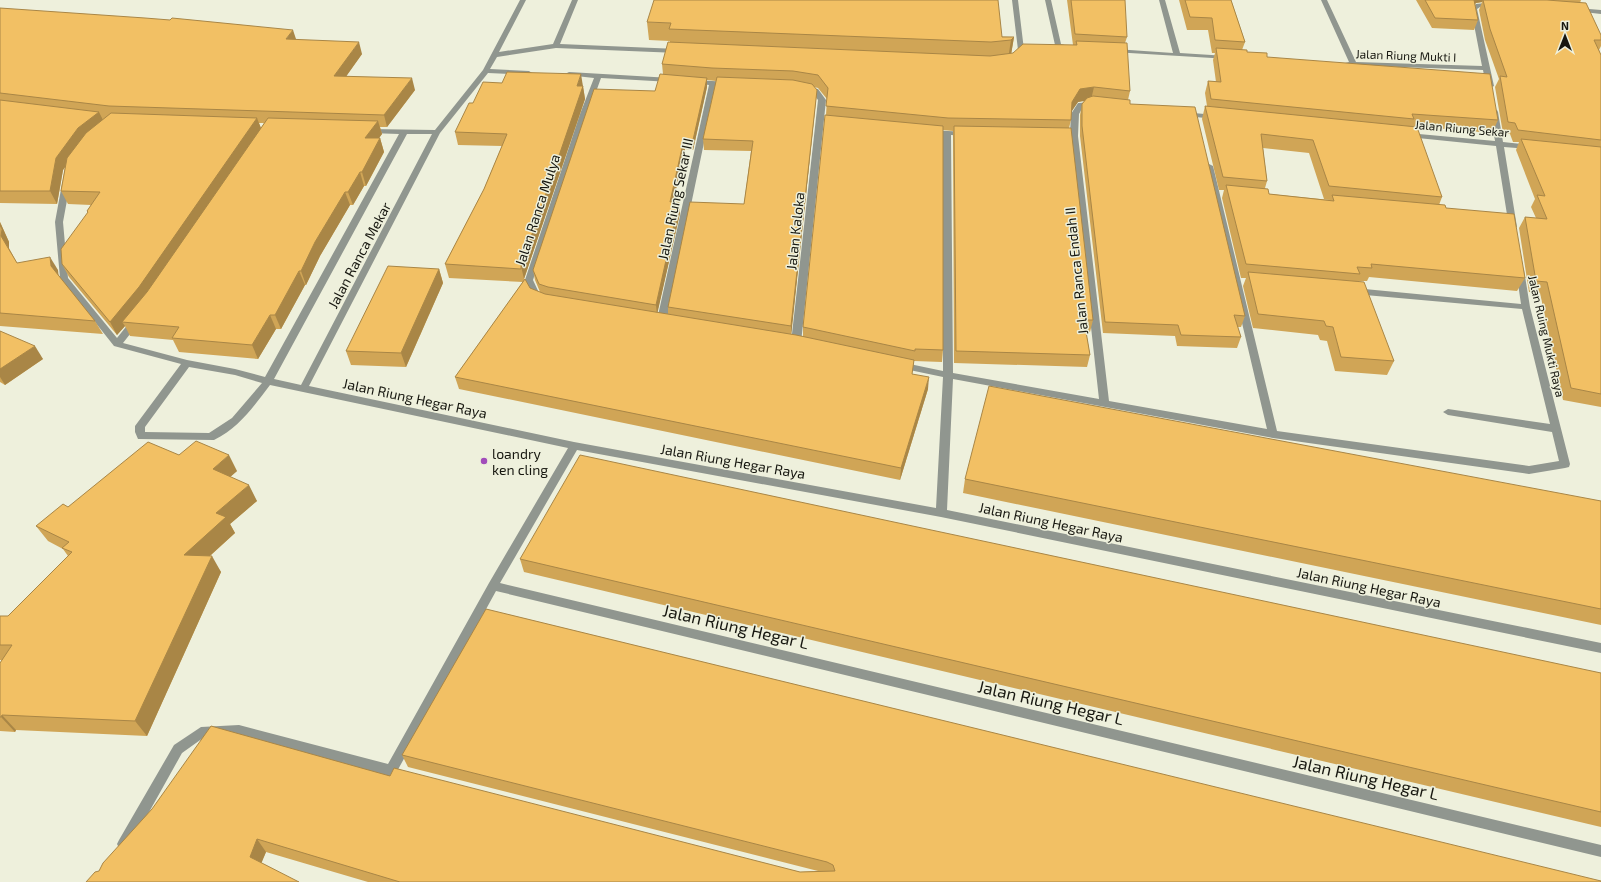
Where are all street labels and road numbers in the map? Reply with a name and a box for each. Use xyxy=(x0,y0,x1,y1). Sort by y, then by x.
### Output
street label: Jalan Riung Mukti I xyxy=(1355,46,1457,64)
street label: Jalan Riung Sekar xyxy=(1414,117,1510,139)
street label: Jalan Riung Sekar III xyxy=(654,136,696,262)
street label: Jalan Ranca Mulya xyxy=(511,152,563,268)
street label: Jalan Kaloka xyxy=(782,191,808,271)
street label: Jalan Ranca Mekar xyxy=(324,199,394,311)
street label: Jalan Ranca Endah II xyxy=(1061,206,1091,336)
street label: Jalan Ruing Mukti Raya xyxy=(1526,274,1568,398)
street label: Jalan Riung Hegar Raya xyxy=(341,374,489,422)
street label: Jalan Riung Hegar Raya xyxy=(659,440,807,482)
street label: Jalan Riung Hegar Raya xyxy=(977,498,1125,546)
street label: Jalan Riung Hegar Raya xyxy=(1295,563,1443,611)
street label: Jalan Riung Hegar L xyxy=(661,600,811,654)
street label: Jalan Riung Hegar L xyxy=(976,676,1126,730)
street label: Jalan Riung Hegar L xyxy=(1291,751,1441,805)

